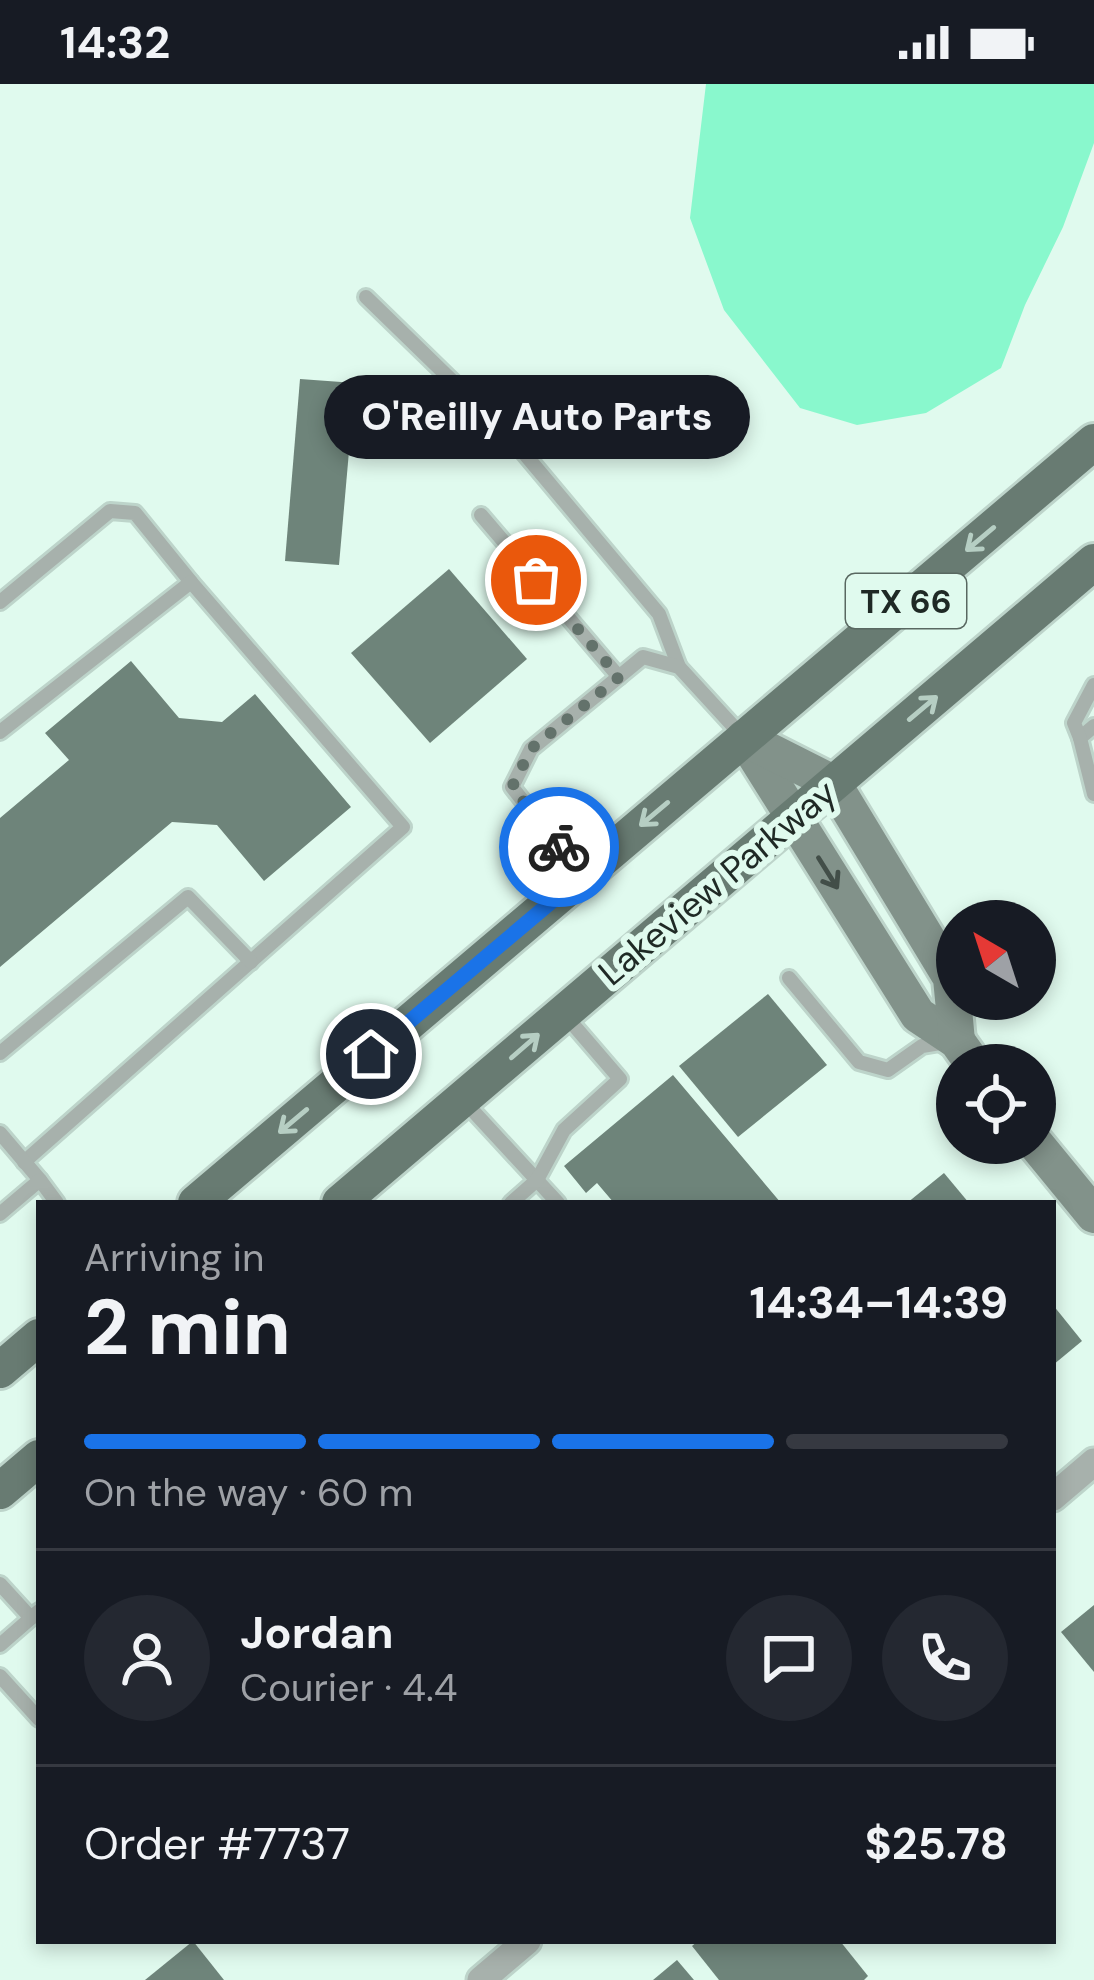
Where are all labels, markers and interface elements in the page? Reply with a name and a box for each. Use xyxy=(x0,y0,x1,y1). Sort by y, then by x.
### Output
text: 14:32 xyxy=(60,13,170,72)
callout: O'Reilly Auto Parts xyxy=(323,376,749,460)
text: O'Reilly Auto Parts xyxy=(361,391,713,442)
one-way arrow xyxy=(965,524,996,552)
pin xyxy=(485,529,587,631)
icon: bag xyxy=(503,547,569,613)
road number: TX 66 xyxy=(846,574,966,628)
one-way arrow xyxy=(907,694,938,722)
street label: Lakeview Parkway xyxy=(589,769,846,996)
courier xyxy=(499,787,619,907)
one-way arrow xyxy=(639,800,670,827)
icon: bike xyxy=(526,814,592,880)
one-way arrow xyxy=(816,855,840,889)
north arrow xyxy=(936,900,1056,1020)
map controls xyxy=(936,900,1056,1164)
pin xyxy=(320,1003,422,1105)
icon: home xyxy=(338,1021,404,1087)
one-way arrow xyxy=(509,1033,540,1060)
button: locate xyxy=(936,1044,1056,1164)
one-way arrow xyxy=(278,1106,309,1134)
text: Arriving in xyxy=(84,1232,264,1283)
text: 14:34–14:39 xyxy=(750,1273,1008,1332)
text: 2 min xyxy=(84,1277,291,1378)
text: On the way · 60 m xyxy=(84,1467,413,1518)
button: person xyxy=(84,1595,210,1721)
button: chat xyxy=(726,1595,852,1721)
button: phone xyxy=(882,1595,1008,1721)
text: Jordan xyxy=(240,1603,393,1662)
text: Courier · 4.4 xyxy=(240,1662,457,1713)
text: Order #7737 xyxy=(84,1814,350,1873)
text: $25.78 xyxy=(865,1814,1008,1873)

